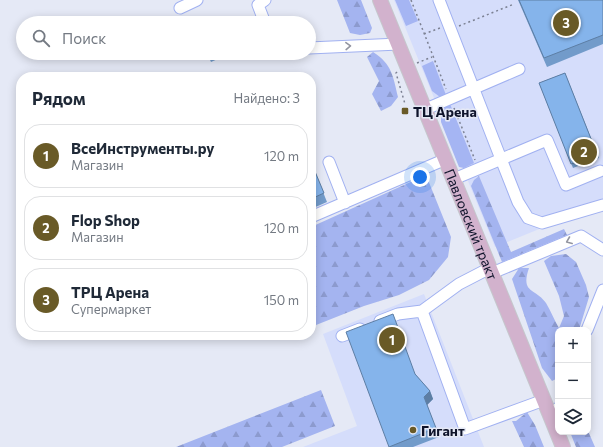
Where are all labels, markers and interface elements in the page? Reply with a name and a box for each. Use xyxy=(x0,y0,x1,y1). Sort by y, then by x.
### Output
pin: 3 xyxy=(553,8,579,38)
search box xyxy=(16,16,316,60)
icon: search xyxy=(30,27,52,49)
text: Поиск xyxy=(62,29,106,47)
one-way arrow xyxy=(345,42,351,50)
text: Рядом xyxy=(32,88,86,109)
text: Найдено: 3 xyxy=(233,90,300,106)
place label: ТЦ Арена xyxy=(413,103,477,120)
marker: ТЦ Арена xyxy=(400,106,410,116)
pin: 2 xyxy=(571,137,597,167)
text: ВсеИнструменты.ру xyxy=(71,139,215,157)
text: 1 xyxy=(43,148,49,164)
text: 120 m xyxy=(264,148,299,164)
text: Магазин xyxy=(71,157,124,173)
street label: Павловский тракт xyxy=(441,166,502,282)
your location xyxy=(410,167,430,187)
text: Flop Shop xyxy=(71,211,140,229)
text: 2 xyxy=(42,220,50,236)
text: 120 m xyxy=(264,220,299,236)
text: Магазин xyxy=(71,229,124,245)
one-way arrow xyxy=(566,237,573,245)
text: ТРЦ Арена xyxy=(71,283,149,301)
text: 3 xyxy=(42,292,50,308)
text: 150 m xyxy=(264,292,299,308)
text: Супермаркет xyxy=(71,301,151,317)
pin: 1 xyxy=(379,325,405,355)
map controls xyxy=(555,327,591,435)
button: + xyxy=(555,327,591,363)
button: − xyxy=(555,363,591,399)
button: layers xyxy=(555,399,591,435)
place label: Гигант xyxy=(421,422,465,439)
marker: Гигант xyxy=(408,425,418,435)

